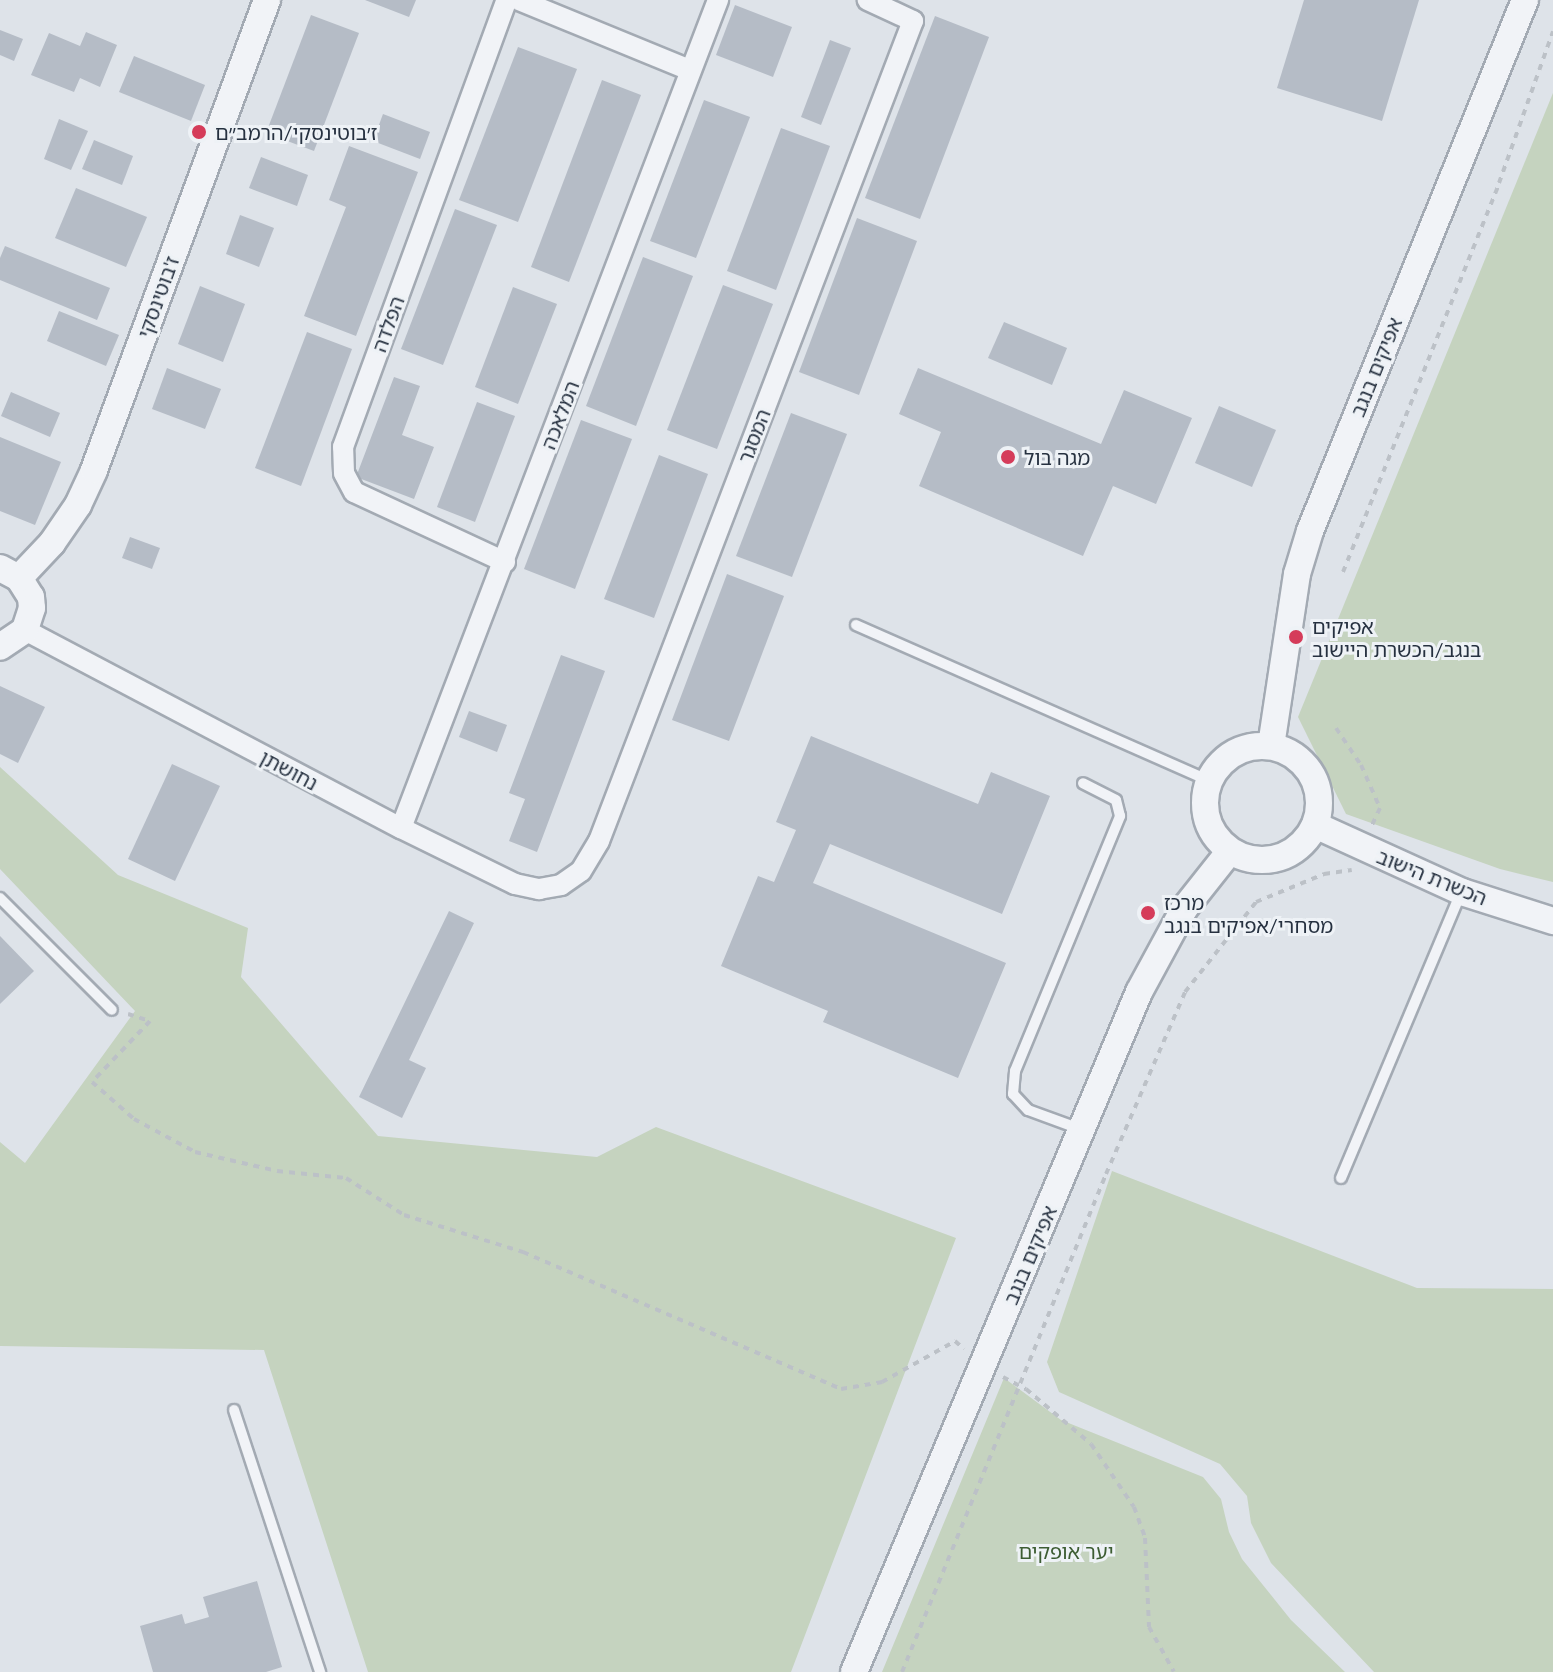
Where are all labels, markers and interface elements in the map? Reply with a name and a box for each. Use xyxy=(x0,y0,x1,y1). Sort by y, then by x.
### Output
place label: ז׳בוטינסקי/הרמב״ם xyxy=(215,120,377,144)
marker: ז׳בוטינסקי/הרמב״ם xyxy=(190,123,208,141)
street label: ז'בוטינסקי xyxy=(132,253,184,341)
street label: הפלדה xyxy=(367,293,409,355)
street label: אפיקים בנגב xyxy=(1345,314,1407,420)
street label: המלאכה xyxy=(536,377,584,453)
street label: המסגר xyxy=(733,406,775,466)
place label: מגה בול xyxy=(1024,445,1090,469)
marker: מגה בול xyxy=(999,448,1017,466)
place label: אפיקים בנגב/הכשרת היישוב xyxy=(1312,614,1481,661)
marker: אפיקים בנגב/הכשרת היישוב xyxy=(1287,628,1305,646)
street label: נחושתן xyxy=(256,745,322,795)
street label: הכשרת הישוב xyxy=(1373,844,1491,910)
place label: מרכז מסחרי/אפיקים בנגב xyxy=(1164,890,1333,937)
marker: מרכז מסחרי/אפיקים בנגב xyxy=(1139,904,1157,922)
street label: אפיקים בנגב xyxy=(998,1202,1062,1308)
park label: יער אופקים xyxy=(1018,1539,1114,1563)

